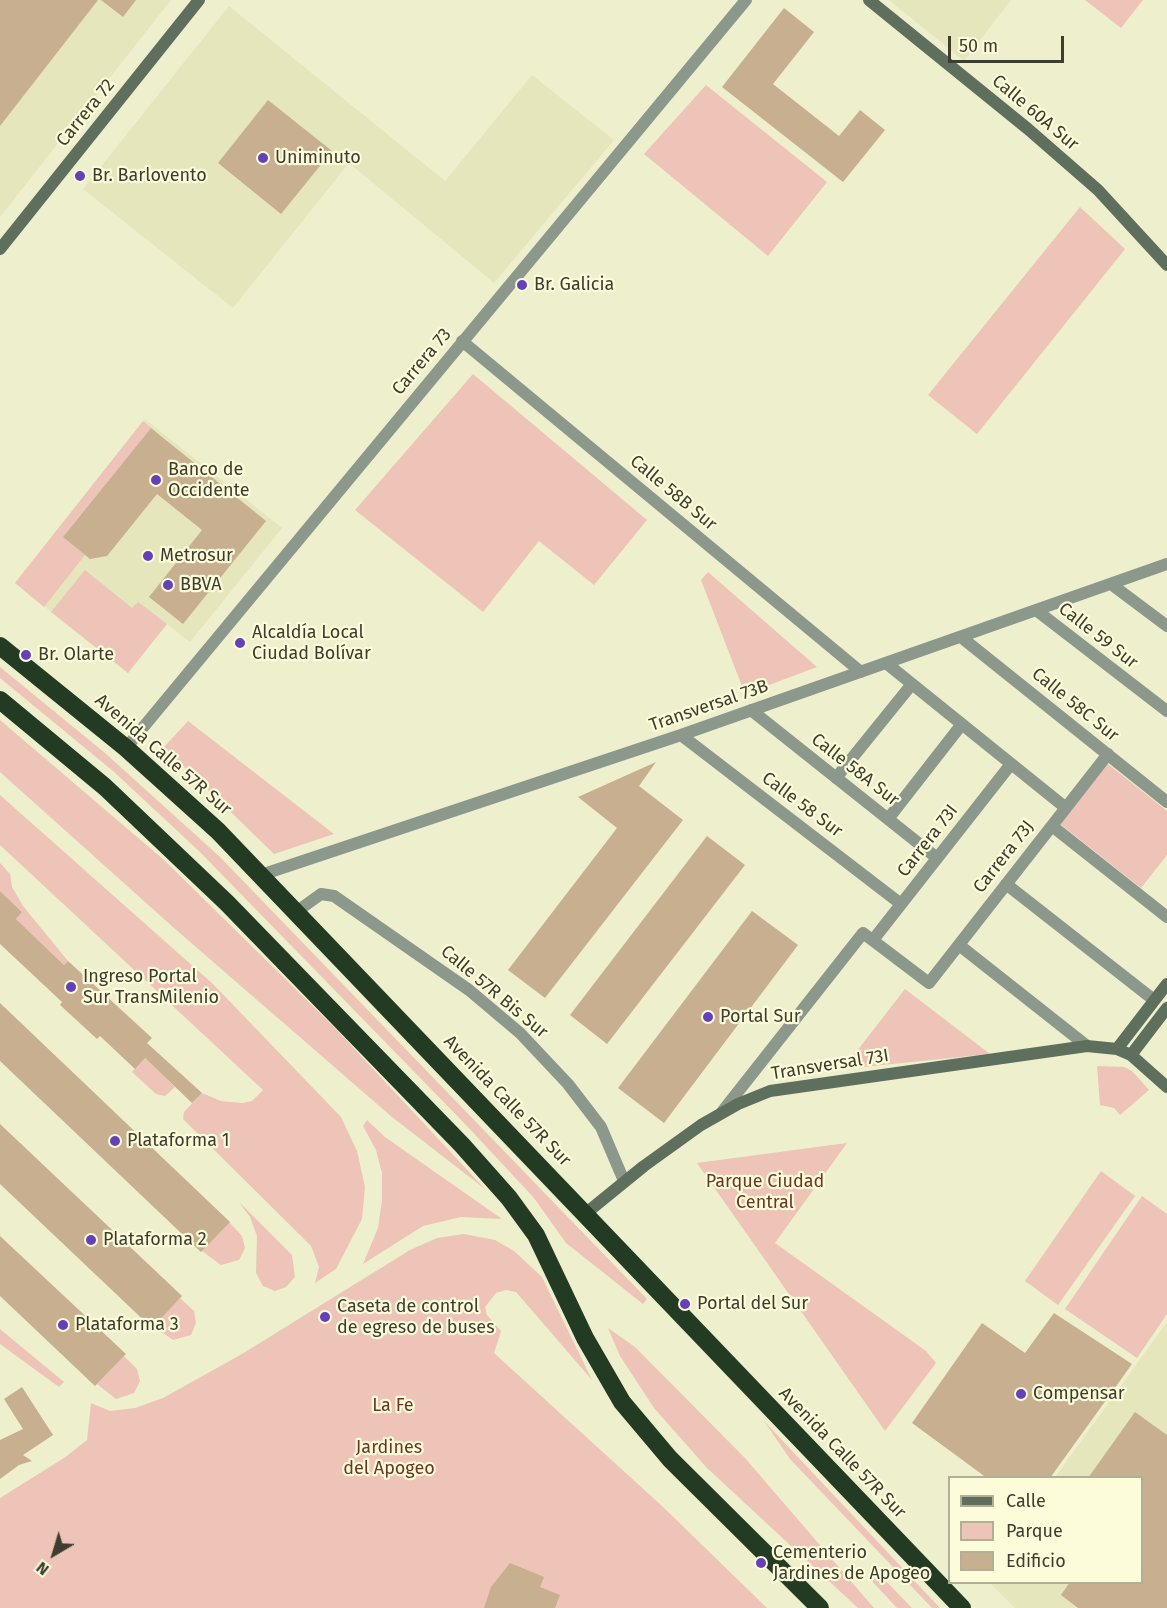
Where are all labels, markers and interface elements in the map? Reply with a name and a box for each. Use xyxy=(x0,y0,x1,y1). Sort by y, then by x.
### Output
scale bar xyxy=(951,24,1066,62)
text: 50 m xyxy=(959,35,998,57)
street label: Calle 60A Sur xyxy=(987,70,1083,156)
street label: Carrera 72 xyxy=(52,75,120,151)
place label: Uniminuto xyxy=(275,147,361,169)
marker: Uniminuto xyxy=(256,151,270,165)
place label: Br. Barlovento xyxy=(92,165,207,187)
marker: Br. Barlovento xyxy=(73,169,87,183)
place label: Br. Galicia xyxy=(534,274,614,296)
marker: Br. Galicia xyxy=(515,278,529,292)
street label: Carrera 73 xyxy=(388,324,456,400)
street label: Calle 58B Sur xyxy=(625,451,721,535)
place label: Banco de Occidente xyxy=(168,459,250,502)
marker: Banco de Occidente xyxy=(149,473,163,487)
place label: Metrosur xyxy=(160,545,233,567)
marker: Metrosur xyxy=(141,549,155,563)
place label: BBVA xyxy=(180,574,222,596)
marker: BBVA xyxy=(161,578,175,592)
street label: Calle 59 Sur xyxy=(1054,598,1142,674)
place label: Alcaldía Local Ciudad Bolívar xyxy=(252,622,371,664)
marker: Alcaldía Local Ciudad Bolívar xyxy=(233,636,247,650)
place label: Br. Olarte xyxy=(38,644,114,666)
marker: Br. Olarte xyxy=(19,648,33,662)
street label: Calle 58C Sur xyxy=(1027,663,1123,747)
street label: Transversal 73B xyxy=(647,676,771,736)
street label: Avenida Calle 57R Sur xyxy=(90,690,236,820)
street label: Calle 58A Sur xyxy=(807,729,903,811)
street label: Calle 58 Sur xyxy=(757,768,847,842)
street label: Carrera 73I xyxy=(893,801,963,881)
street label: Carrera 73J xyxy=(969,816,1039,898)
street label: Calle 57R Bis Sur xyxy=(436,941,552,1043)
place label: Ingreso Portal Sur TransMilenio xyxy=(83,966,219,1008)
marker: Ingreso Portal Sur TransMilenio xyxy=(64,980,78,994)
place label: Portal Sur xyxy=(720,1006,801,1028)
marker: Portal Sur xyxy=(701,1010,715,1024)
street label: Avenida Calle 57R Sur xyxy=(439,1031,575,1171)
street label: Transversal 73I xyxy=(770,1045,890,1085)
place label: Plataforma 1 xyxy=(127,1130,230,1152)
marker: Plataforma 1 xyxy=(108,1134,122,1148)
park label: Parque Ciudad Central xyxy=(706,1171,824,1214)
place label: Plataforma 2 xyxy=(103,1229,207,1251)
marker: Plataforma 2 xyxy=(84,1233,98,1247)
place label: Portal del Sur xyxy=(697,1293,808,1315)
place label: Caseta de control de egreso de buses xyxy=(337,1296,495,1338)
marker: Portal del Sur xyxy=(678,1297,692,1311)
marker: Caseta de control de egreso de buses xyxy=(318,1310,332,1324)
place label: Plataforma 3 xyxy=(75,1314,179,1336)
marker: Plataforma 3 xyxy=(56,1318,70,1332)
street label: Avenida Calle 57R Sur xyxy=(774,1383,910,1523)
place label: Compensar xyxy=(1033,1383,1125,1405)
marker: Compensar xyxy=(1014,1387,1028,1401)
park label: La Fe xyxy=(372,1395,414,1417)
park label: Jardines del Apogeo xyxy=(343,1437,435,1480)
legend xyxy=(948,1476,1143,1584)
text: Calle xyxy=(1006,1490,1046,1512)
text: Parque xyxy=(1006,1520,1063,1542)
north arrow xyxy=(24,1524,84,1584)
place label: Cementerio Jardines de Apogeo xyxy=(773,1542,930,1584)
text: Edificio xyxy=(1006,1550,1066,1572)
marker: Cementerio Jardines de Apogeo xyxy=(754,1556,768,1570)
text: N xyxy=(33,1558,53,1579)

